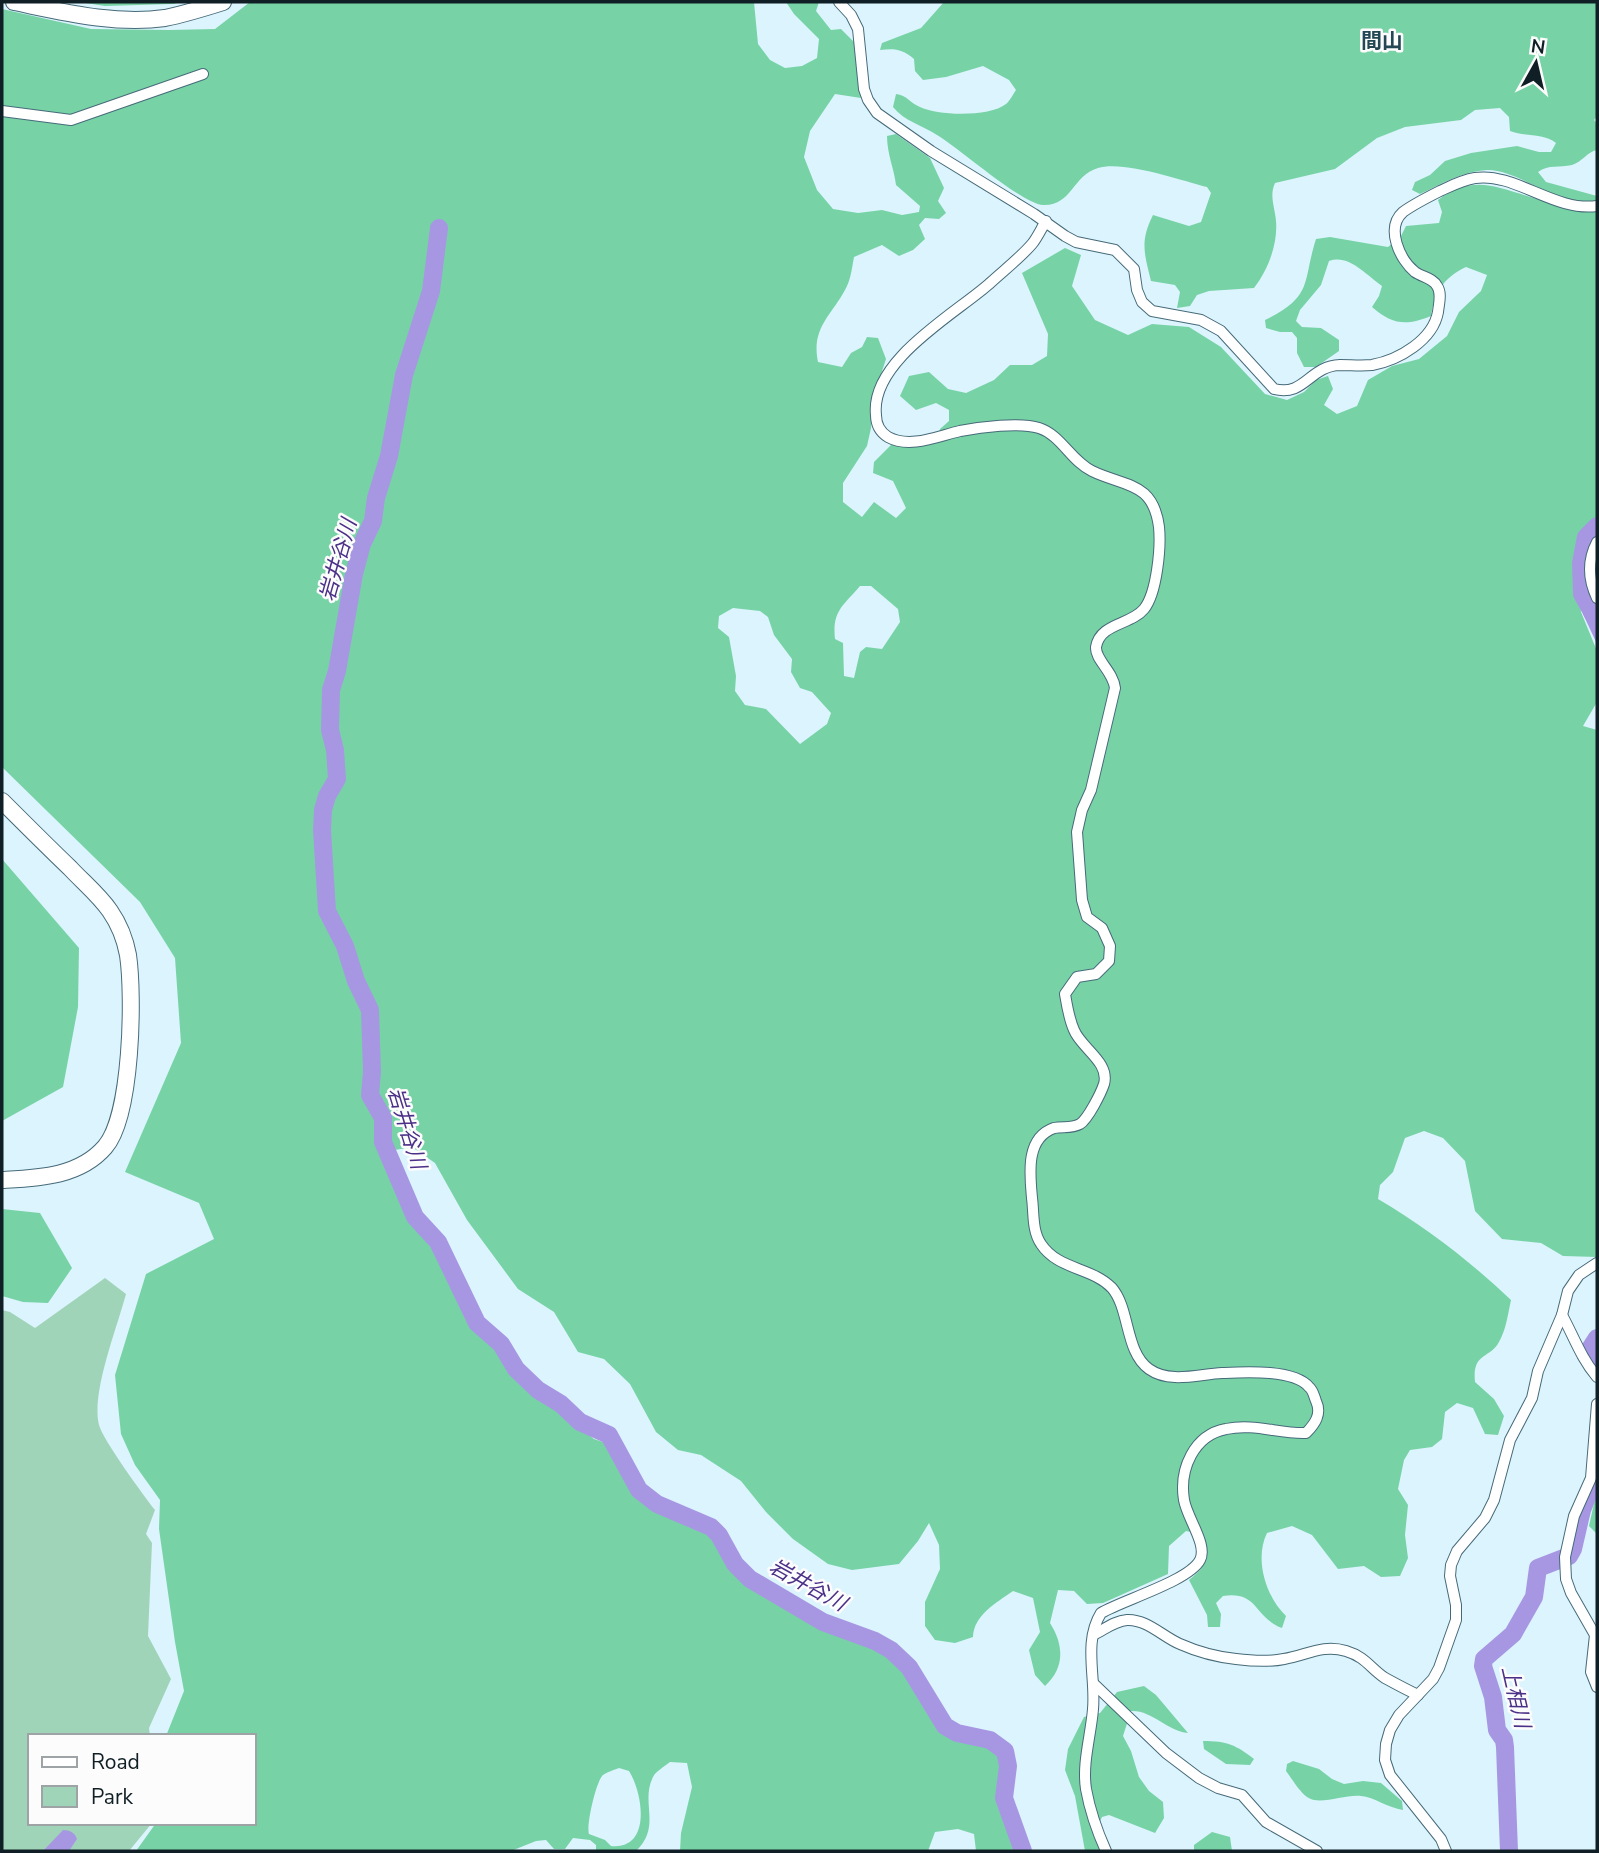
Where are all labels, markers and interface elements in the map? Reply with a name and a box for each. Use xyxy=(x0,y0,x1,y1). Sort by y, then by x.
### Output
district label: 間山 xyxy=(1361,27,1403,55)
north arrow xyxy=(1501,28,1571,98)
text: N xyxy=(1529,33,1547,61)
water label: 岩井谷川 xyxy=(313,514,364,604)
water label: 岩井谷川 xyxy=(381,1084,433,1174)
water label: 岩井谷川 xyxy=(764,1552,853,1619)
water label: 上相川 xyxy=(1495,1663,1537,1733)
legend xyxy=(28,1734,256,1825)
text: Road xyxy=(91,1748,140,1776)
text: Park xyxy=(91,1783,133,1811)

